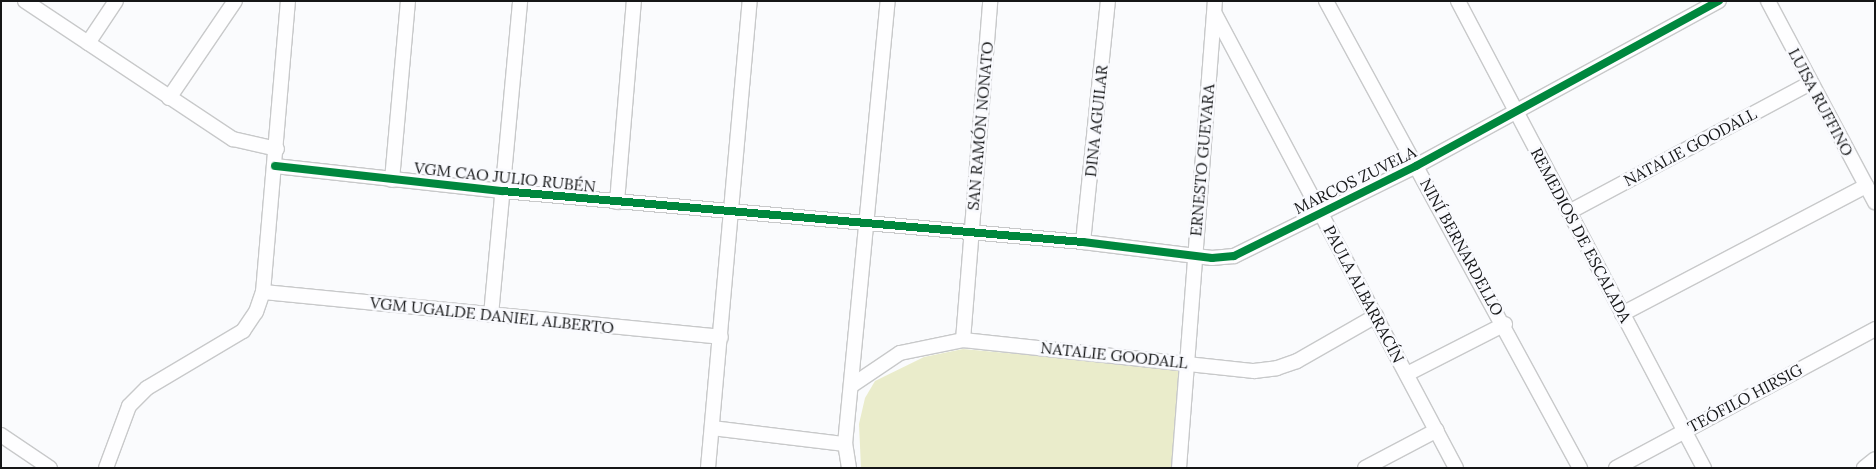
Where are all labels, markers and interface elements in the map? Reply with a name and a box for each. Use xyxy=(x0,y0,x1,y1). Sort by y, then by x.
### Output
street label: SAN RAMÓN NONATO xyxy=(963,41,997,211)
street label: LUISA RUFFINO xyxy=(1784,45,1858,159)
street label: DINA AGUILAR xyxy=(1081,64,1111,178)
street label: ERNESTO GUEVARA xyxy=(1186,83,1218,237)
street label: NATALIE GOODALL xyxy=(1620,104,1760,190)
street label: MARCOS ZUVELA xyxy=(1291,142,1419,218)
street label: REMEDIOS DE ESCALADA xyxy=(1527,144,1635,326)
street label: VGM CAO JULIO RUBÉN xyxy=(413,158,597,196)
street label: NINÍ BERNARDELLO xyxy=(1416,175,1508,319)
street label: PAULA ALBARRACÍN xyxy=(1320,222,1408,366)
street label: VGM UGALDE DANIEL ALBERTO xyxy=(369,293,615,337)
street label: NATALIE GOODALL xyxy=(1039,338,1189,372)
street label: TEÓFILO HIRSIG xyxy=(1684,360,1806,436)

